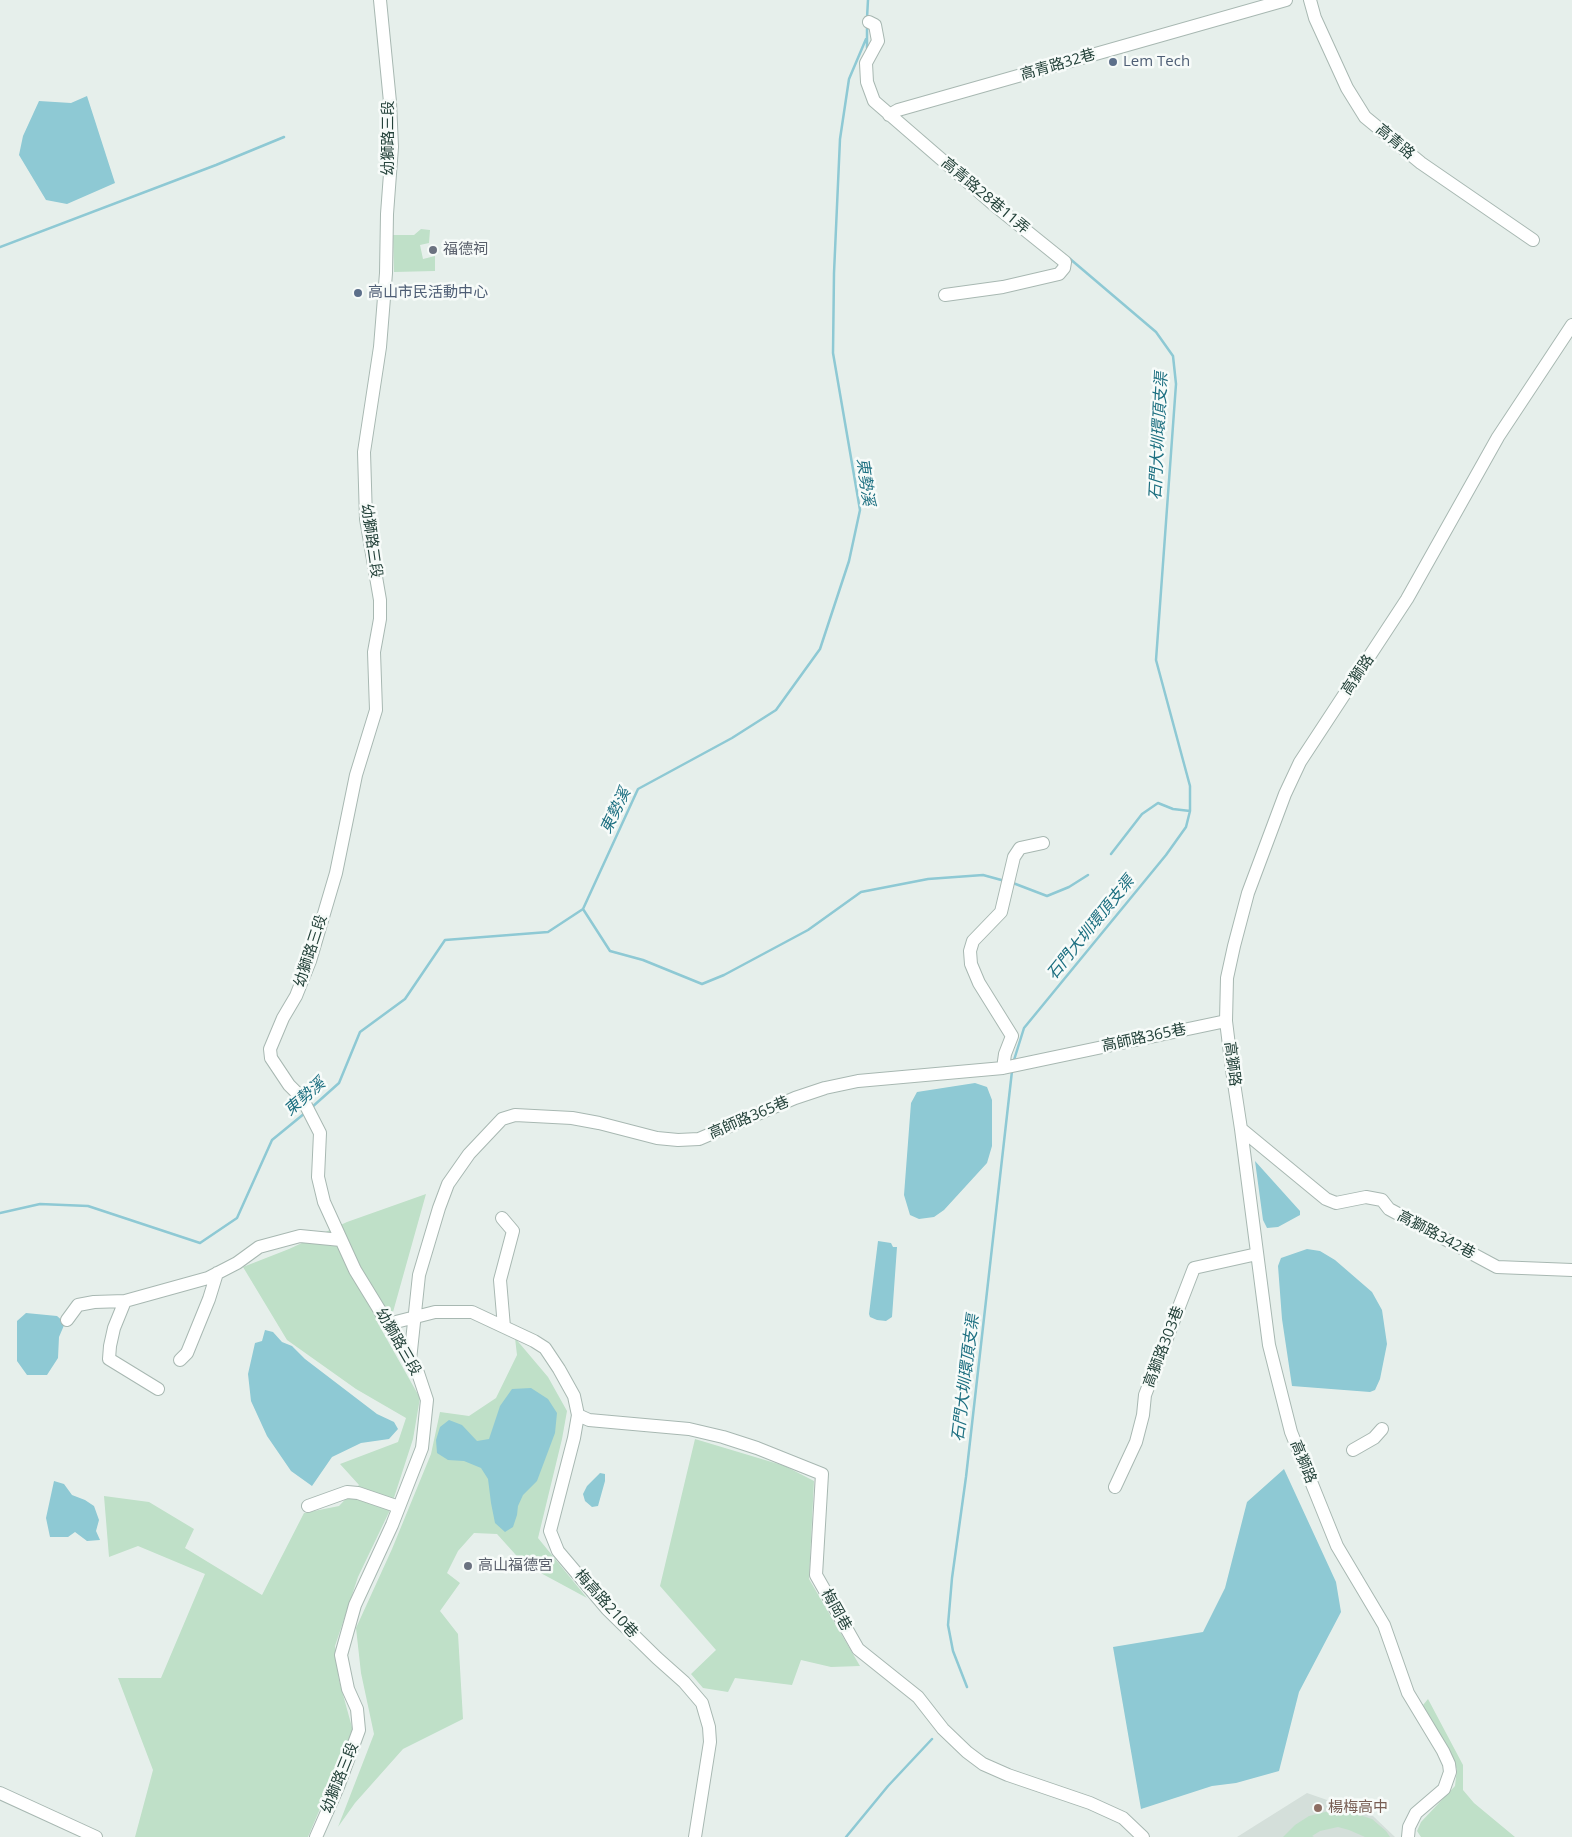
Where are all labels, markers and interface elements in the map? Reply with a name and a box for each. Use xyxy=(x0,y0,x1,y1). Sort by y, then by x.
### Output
street label: 高青路32巷 xyxy=(1018,46,1098,84)
place label: Lem Tech xyxy=(1123,53,1190,71)
marker: Lem Tech xyxy=(1107,56,1119,68)
street label: 幼獅路三段 xyxy=(380,101,398,175)
street label: 高青路 xyxy=(1372,121,1418,163)
street label: 高青路28巷11弄 xyxy=(937,154,1033,238)
place label: 福德祠 xyxy=(443,241,488,259)
marker: 福德祠 xyxy=(427,244,439,256)
place label: 高山市民活動中心 xyxy=(368,284,488,302)
marker: 高山市民活動中心 xyxy=(352,287,364,299)
water label: 石門大圳環頂支渠 xyxy=(1146,372,1172,500)
water label: 東勢溪 xyxy=(852,457,878,507)
street label: 幼獅路三段 xyxy=(357,503,385,579)
street label: 高獅路 xyxy=(1338,651,1378,699)
water label: 東勢溪 xyxy=(597,785,635,837)
water label: 石門大圳環頂支渠 xyxy=(1043,872,1139,984)
street label: 幼獅路三段 xyxy=(291,913,331,989)
street label: 高師路365巷 xyxy=(1100,1020,1188,1056)
street label: 高獅路 xyxy=(1220,1041,1244,1087)
water label: 東勢溪 xyxy=(281,1074,329,1120)
street label: 高師路365巷 xyxy=(706,1093,792,1143)
street label: 高獅路342巷 xyxy=(1394,1207,1478,1263)
street label: 高獅路303巷 xyxy=(1140,1304,1188,1390)
street label: 幼獅路三段 xyxy=(371,1305,425,1379)
water label: 石門大圳環頂支渠 xyxy=(949,1313,983,1443)
street label: 高獅路 xyxy=(1286,1438,1320,1486)
place label: 高山福德宮 xyxy=(478,1557,553,1575)
marker: 高山福德宮 xyxy=(462,1560,474,1572)
street label: 梅高路210巷 xyxy=(571,1566,641,1642)
street label: 梅岡巷 xyxy=(817,1586,855,1634)
street label: 幼獅路三段 xyxy=(318,1740,362,1816)
place label: 楊梅高中 xyxy=(1328,1799,1388,1817)
marker: 楊梅高中 xyxy=(1312,1802,1324,1814)

